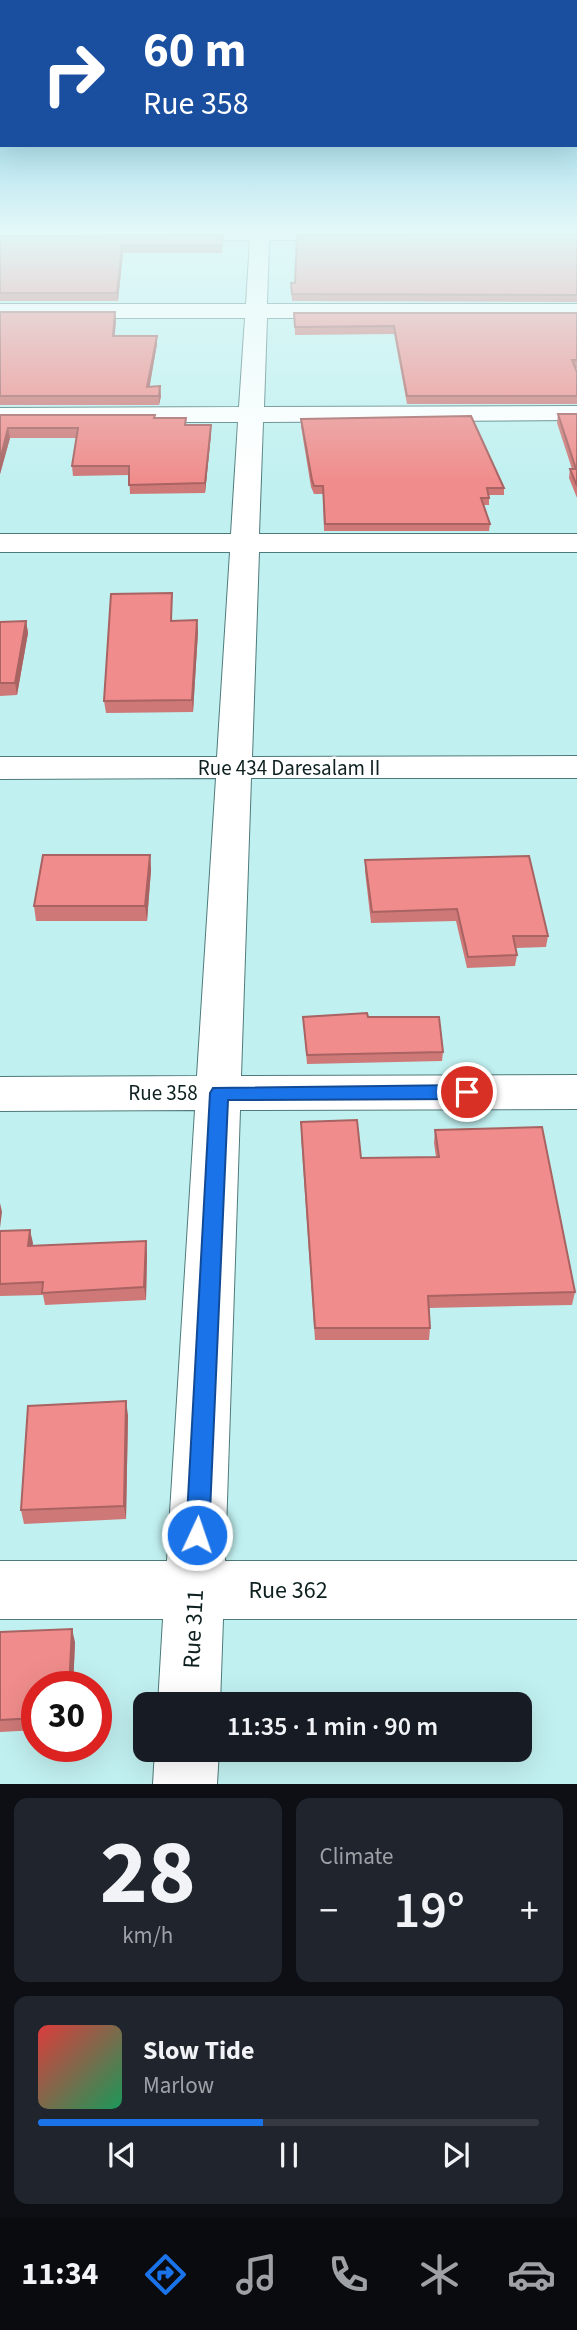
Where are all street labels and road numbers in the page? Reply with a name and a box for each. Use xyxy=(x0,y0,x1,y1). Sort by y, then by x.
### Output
street label: Rue 434 Daresalam II xyxy=(198,753,380,783)
street label: Rue 358 xyxy=(128,1078,198,1108)
street label: Rue 362 xyxy=(248,1573,328,1608)
street label: Rue 311 xyxy=(174,1589,213,1669)

